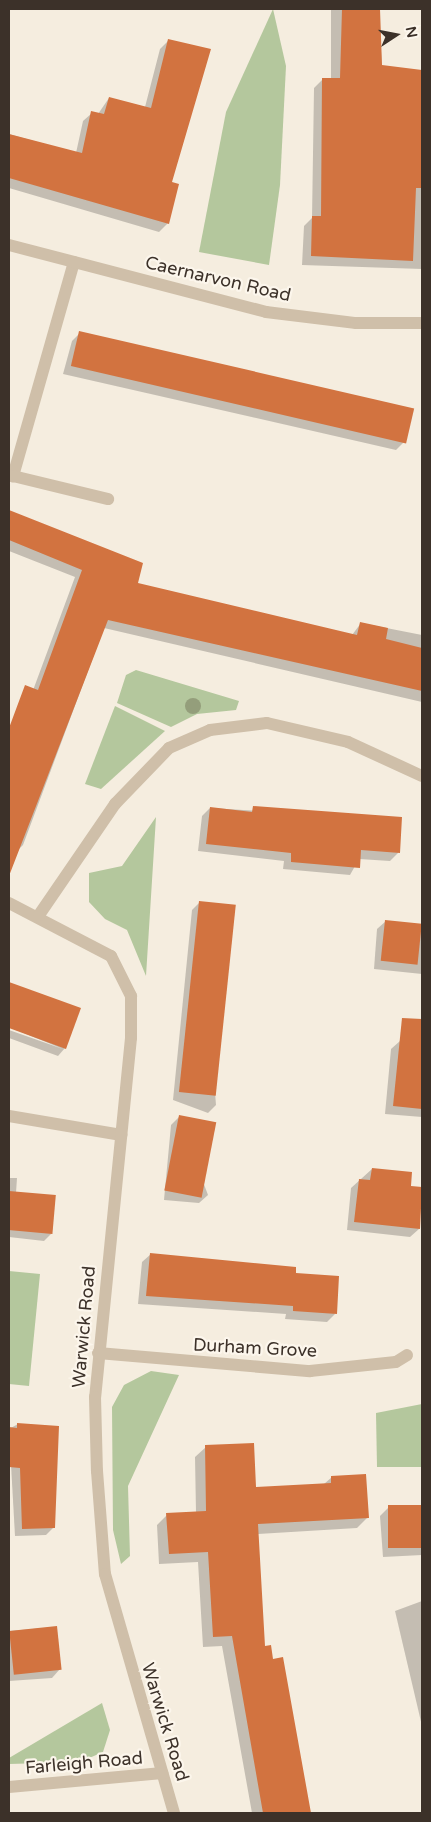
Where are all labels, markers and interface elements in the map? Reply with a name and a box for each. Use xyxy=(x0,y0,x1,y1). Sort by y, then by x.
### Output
north arrow xyxy=(371,10,421,60)
text: N xyxy=(402,25,421,39)
street label: Caernarvon Road xyxy=(143,252,293,306)
street label: Warwick Road xyxy=(68,1265,100,1389)
street label: Durham Grove xyxy=(192,1334,318,1362)
street label: Warwick Road xyxy=(137,1660,193,1784)
street label: Farleigh Road xyxy=(24,1747,144,1779)

